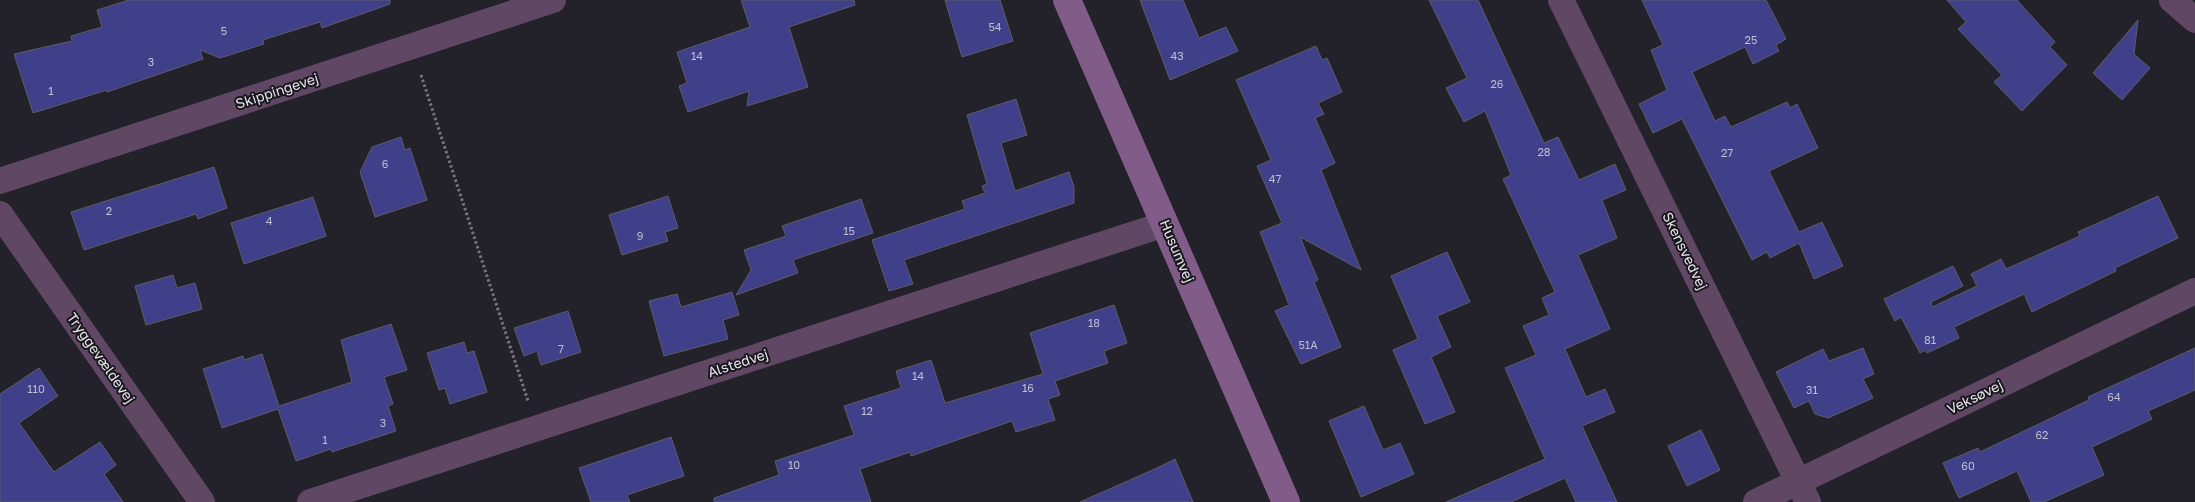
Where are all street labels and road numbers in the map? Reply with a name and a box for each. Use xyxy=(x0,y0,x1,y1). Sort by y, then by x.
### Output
street label: Skippingevej xyxy=(233,69,320,112)
street label: Skensvedvej xyxy=(1659,209,1712,292)
street label: Husumvej xyxy=(1157,217,1198,285)
street label: Tryggevældevej xyxy=(64,309,139,406)
street label: Alstedvej xyxy=(705,345,770,380)
street label: Veksøvej xyxy=(1944,376,2005,417)

